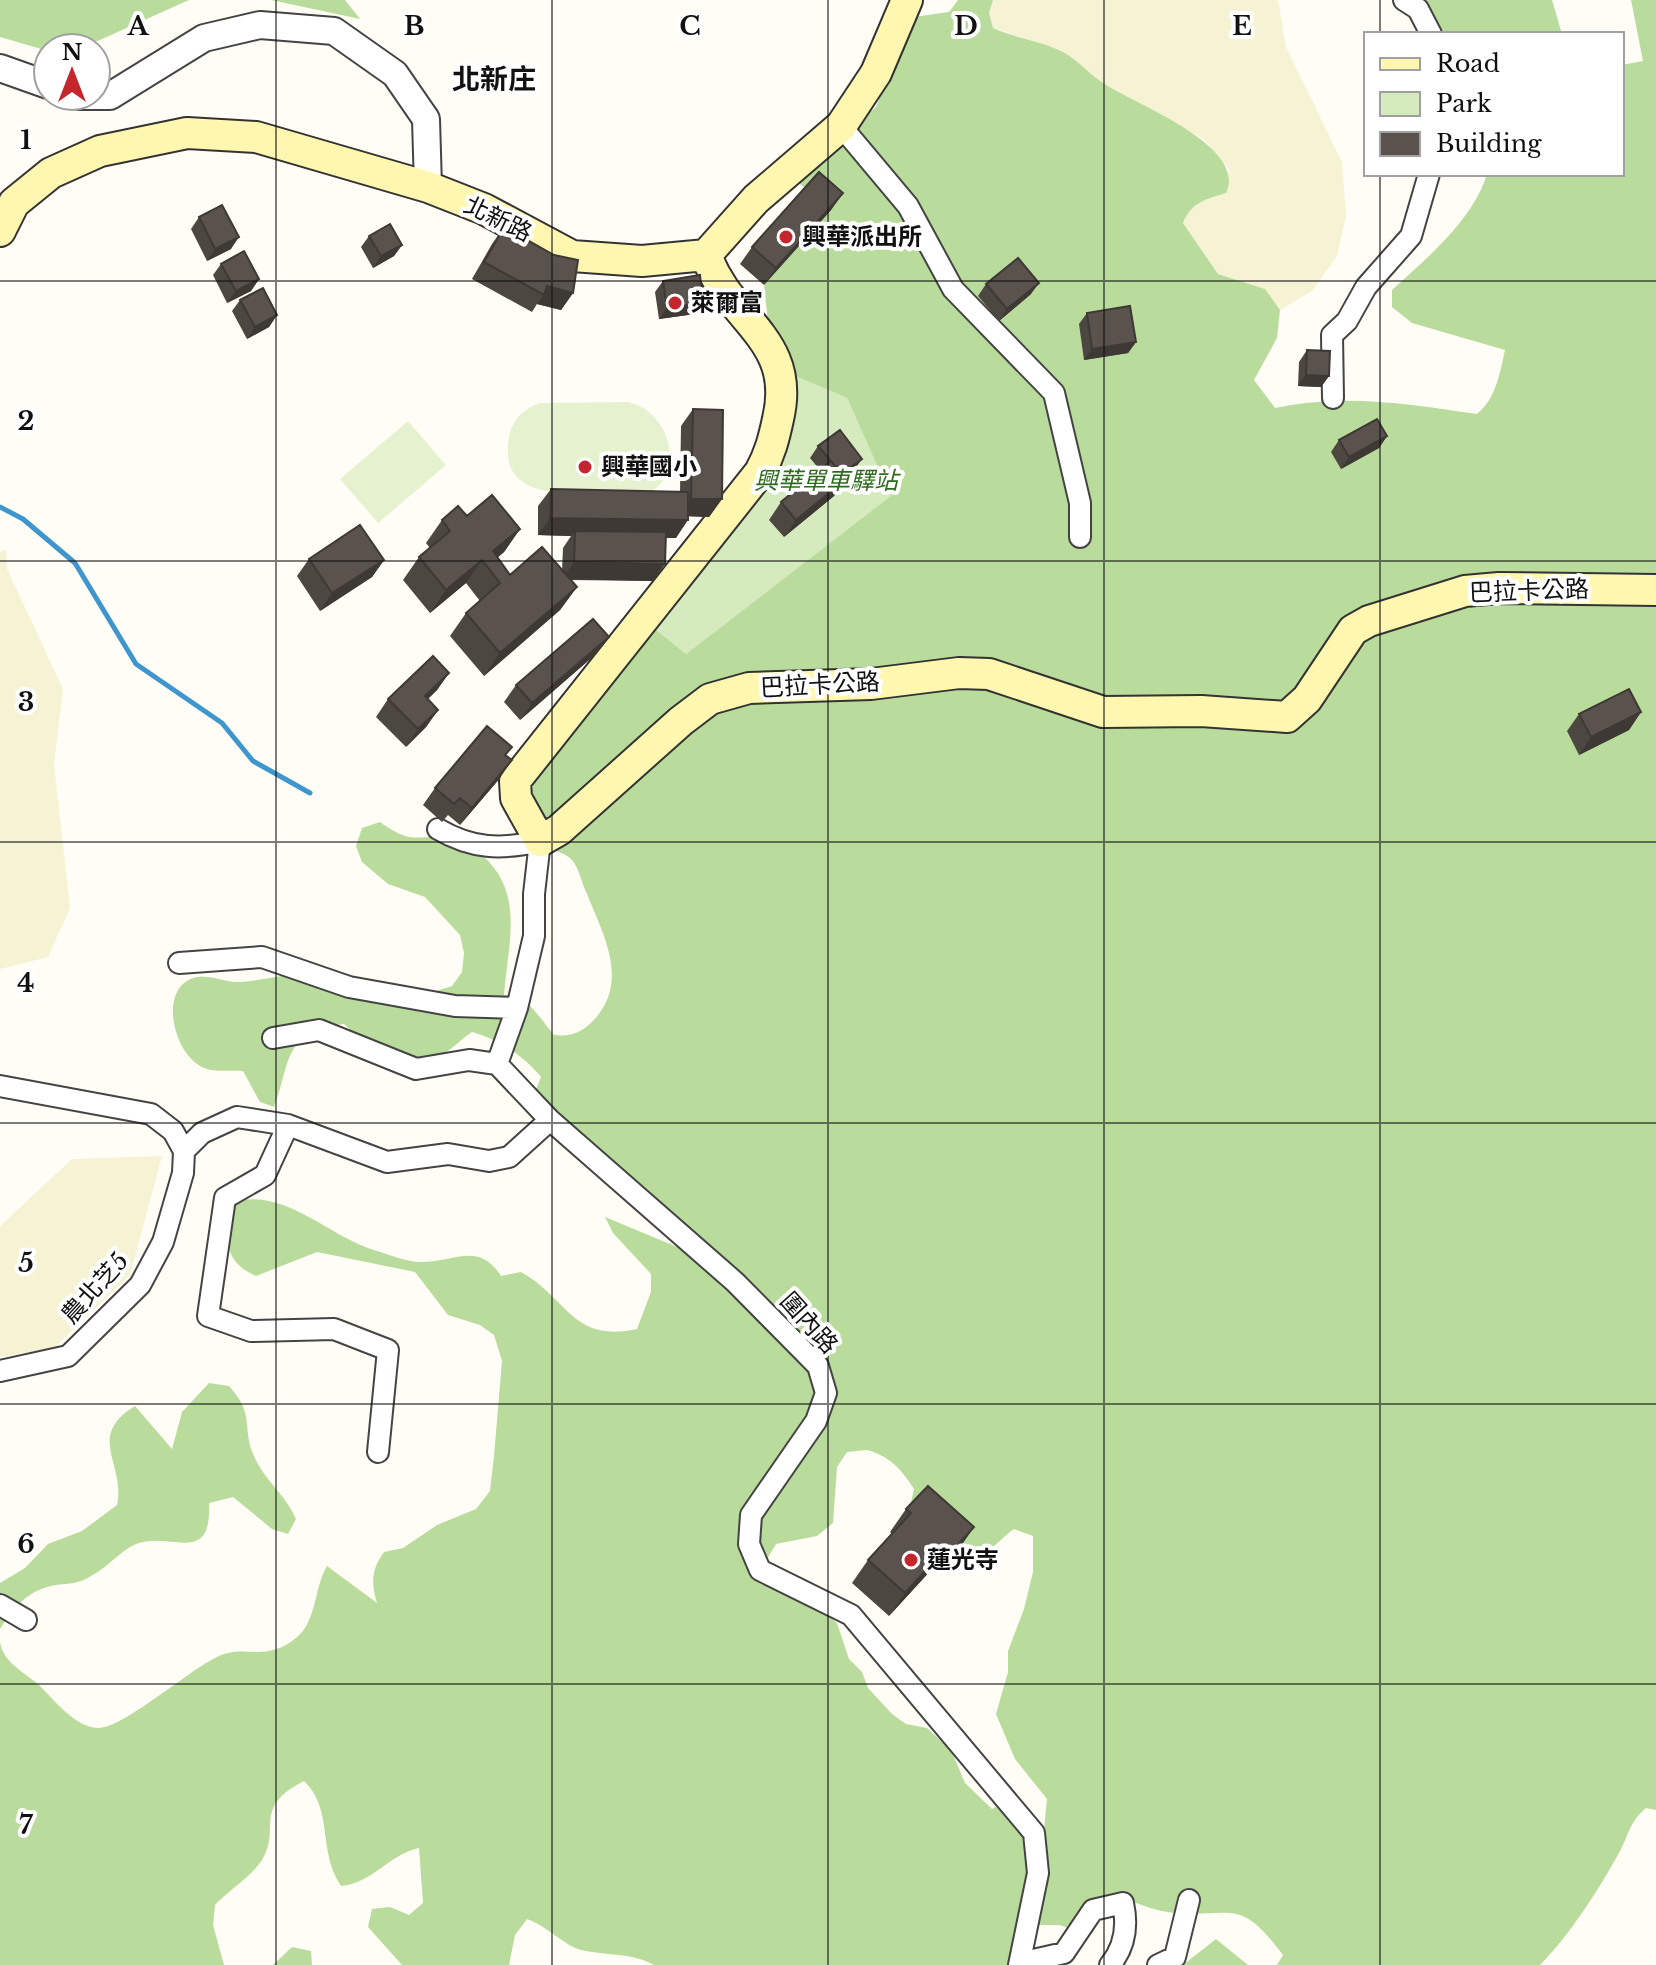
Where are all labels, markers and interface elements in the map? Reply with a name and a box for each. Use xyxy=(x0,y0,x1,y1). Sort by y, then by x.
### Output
text: A xyxy=(126,10,149,42)
text: B xyxy=(404,10,424,42)
text: C xyxy=(679,10,701,42)
text: D xyxy=(954,10,978,42)
text: E xyxy=(1232,10,1252,42)
north arrow xyxy=(32,32,112,112)
legend xyxy=(1364,32,1624,176)
text: N xyxy=(62,39,83,66)
text: Road xyxy=(1436,49,1500,78)
district label: 北新庄 xyxy=(452,62,536,97)
text: Park xyxy=(1436,89,1492,118)
text: 1 xyxy=(20,124,32,156)
text: Building xyxy=(1436,129,1542,158)
street label: 北新路 xyxy=(460,190,537,247)
place label: 興華派出所 xyxy=(802,222,922,251)
marker: 興華派出所 xyxy=(777,228,795,246)
place label: 萊爾富 xyxy=(691,288,763,317)
marker: 萊爾富 xyxy=(666,294,684,312)
text: 2 xyxy=(18,405,34,437)
place label: 興華國小 xyxy=(601,452,697,481)
marker: 興華國小 xyxy=(576,458,594,476)
park label: 興華單車驛站 xyxy=(754,466,901,495)
street label: 巴拉卡公路 xyxy=(1469,574,1589,607)
street label: 巴拉卡公路 xyxy=(759,667,881,702)
text: 3 xyxy=(18,686,34,718)
text: 4 xyxy=(17,967,35,999)
street label: 農北芝5 xyxy=(55,1246,134,1329)
text: 5 xyxy=(18,1247,34,1279)
street label: 圍內路 xyxy=(775,1286,844,1359)
text: 6 xyxy=(17,1528,35,1560)
place label: 蓮光寺 xyxy=(927,1545,999,1574)
marker: 蓮光寺 xyxy=(902,1551,920,1569)
text: 7 xyxy=(19,1809,33,1841)

